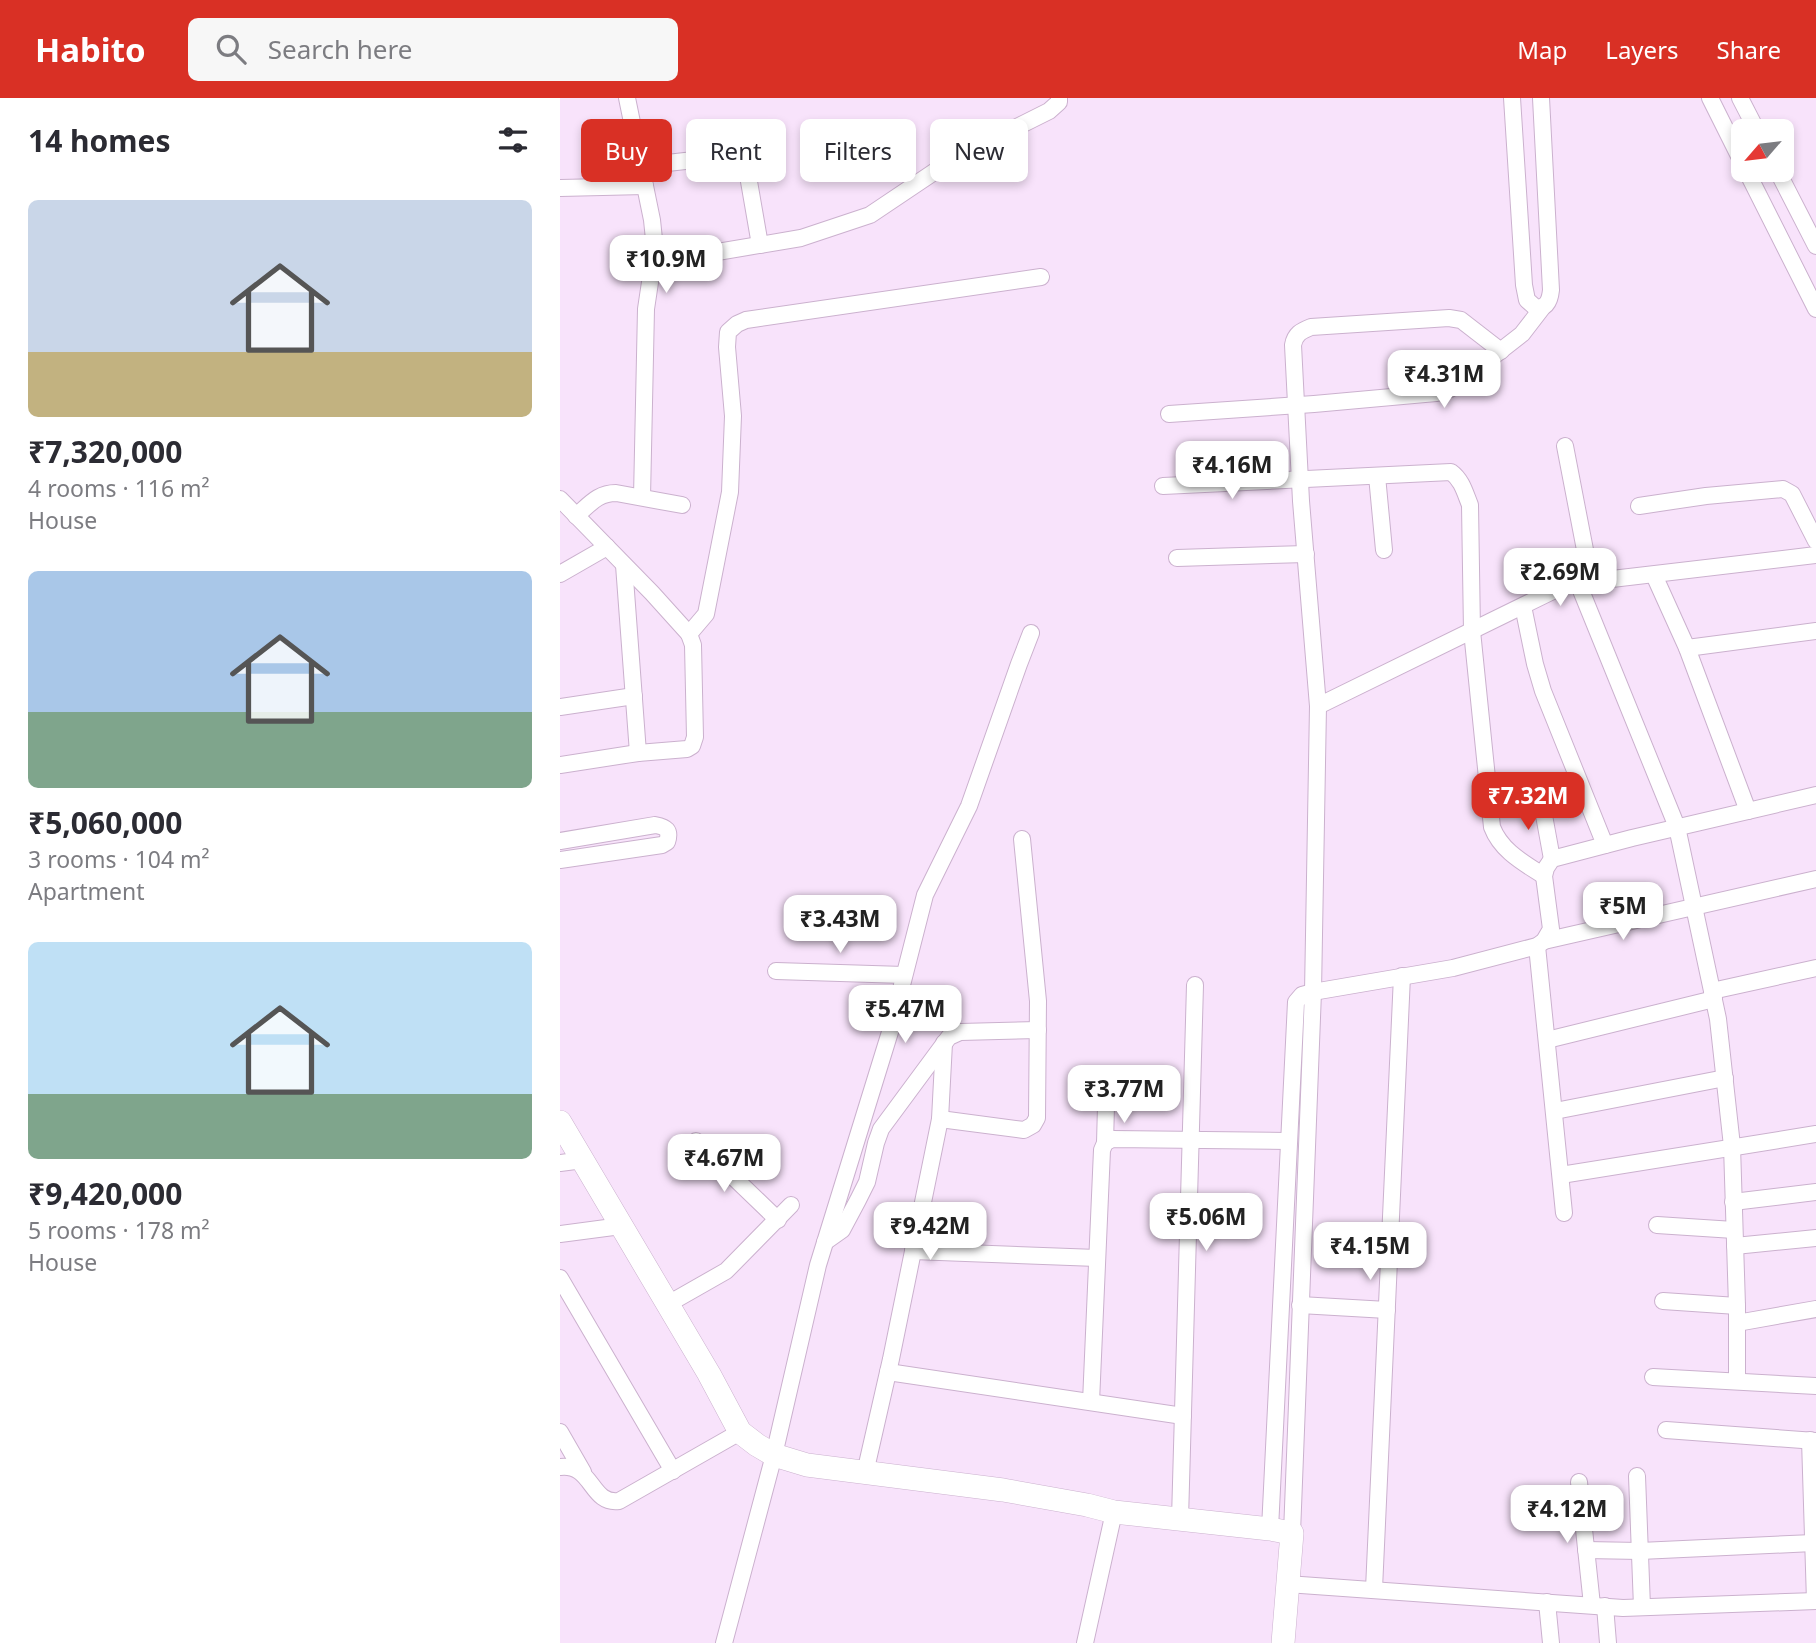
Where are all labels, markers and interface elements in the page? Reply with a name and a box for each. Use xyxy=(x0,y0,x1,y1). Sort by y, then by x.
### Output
search box xyxy=(188,18,678,81)
text: Habito xyxy=(35,27,146,72)
icon: search xyxy=(212,30,250,68)
text: Search here xyxy=(268,31,412,67)
text: Map xyxy=(1517,33,1567,66)
text: Layers xyxy=(1605,33,1679,66)
text: Share xyxy=(1717,33,1781,66)
chip: Buy xyxy=(581,119,672,182)
chip: Rent xyxy=(686,119,786,182)
chip: Filters xyxy=(800,119,916,182)
chip: New xyxy=(930,119,1028,182)
north arrow xyxy=(1731,119,1794,182)
map controls xyxy=(1731,119,1794,182)
text: 14 homes xyxy=(28,120,171,161)
icon: filters xyxy=(494,121,532,159)
pin: ₹10.9M xyxy=(609,236,723,295)
text: ₹10.9M xyxy=(626,242,706,274)
icon: home xyxy=(217,245,343,371)
pin: ₹4.31M xyxy=(1387,350,1501,410)
text: ₹4.31M xyxy=(1404,357,1484,389)
text: ₹7,320,000 xyxy=(28,431,182,472)
pin: ₹4.16M xyxy=(1175,442,1289,501)
text: ₹4.16M xyxy=(1192,448,1272,480)
text: 4 rooms · 116 m² xyxy=(28,472,210,504)
text: House xyxy=(28,504,97,536)
pin: ₹2.69M xyxy=(1503,548,1617,608)
text: ₹2.69M xyxy=(1520,555,1600,587)
icon: home xyxy=(217,616,343,742)
pin: ₹7.32M xyxy=(1471,772,1585,832)
text: ₹7.32M xyxy=(1488,779,1568,811)
text: ₹5,060,000 xyxy=(28,802,182,843)
text: 3 rooms · 104 m² xyxy=(28,843,210,875)
text: Apartment xyxy=(28,875,145,907)
pin: ₹5M xyxy=(1589,882,1657,942)
text: ₹5M xyxy=(1599,889,1647,921)
pin: ₹3.43M xyxy=(783,896,897,955)
text: ₹3.43M xyxy=(800,902,880,934)
pin: ₹5.47M xyxy=(848,986,962,1045)
icon: home xyxy=(217,987,343,1113)
text: ₹5.47M xyxy=(865,992,945,1024)
pin: ₹3.77M xyxy=(1067,1066,1181,1125)
text: ₹3.77M xyxy=(1084,1072,1164,1104)
pin: ₹4.67M xyxy=(667,1134,781,1194)
text: ₹4.67M xyxy=(684,1141,764,1173)
text: ₹9,420,000 xyxy=(28,1173,182,1214)
pin: ₹5.06M xyxy=(1149,1194,1263,1253)
text: ₹5.06M xyxy=(1166,1200,1246,1232)
pin: ₹9.42M xyxy=(873,1202,987,1262)
text: ₹9.42M xyxy=(890,1209,970,1241)
text: 5 rooms · 178 m² xyxy=(28,1214,210,1246)
pin: ₹4.15M xyxy=(1313,1222,1427,1282)
text: ₹4.15M xyxy=(1330,1229,1410,1261)
text: House xyxy=(28,1246,97,1278)
pin: ₹4.12M xyxy=(1510,1486,1624,1545)
text: ₹4.12M xyxy=(1527,1492,1607,1524)

